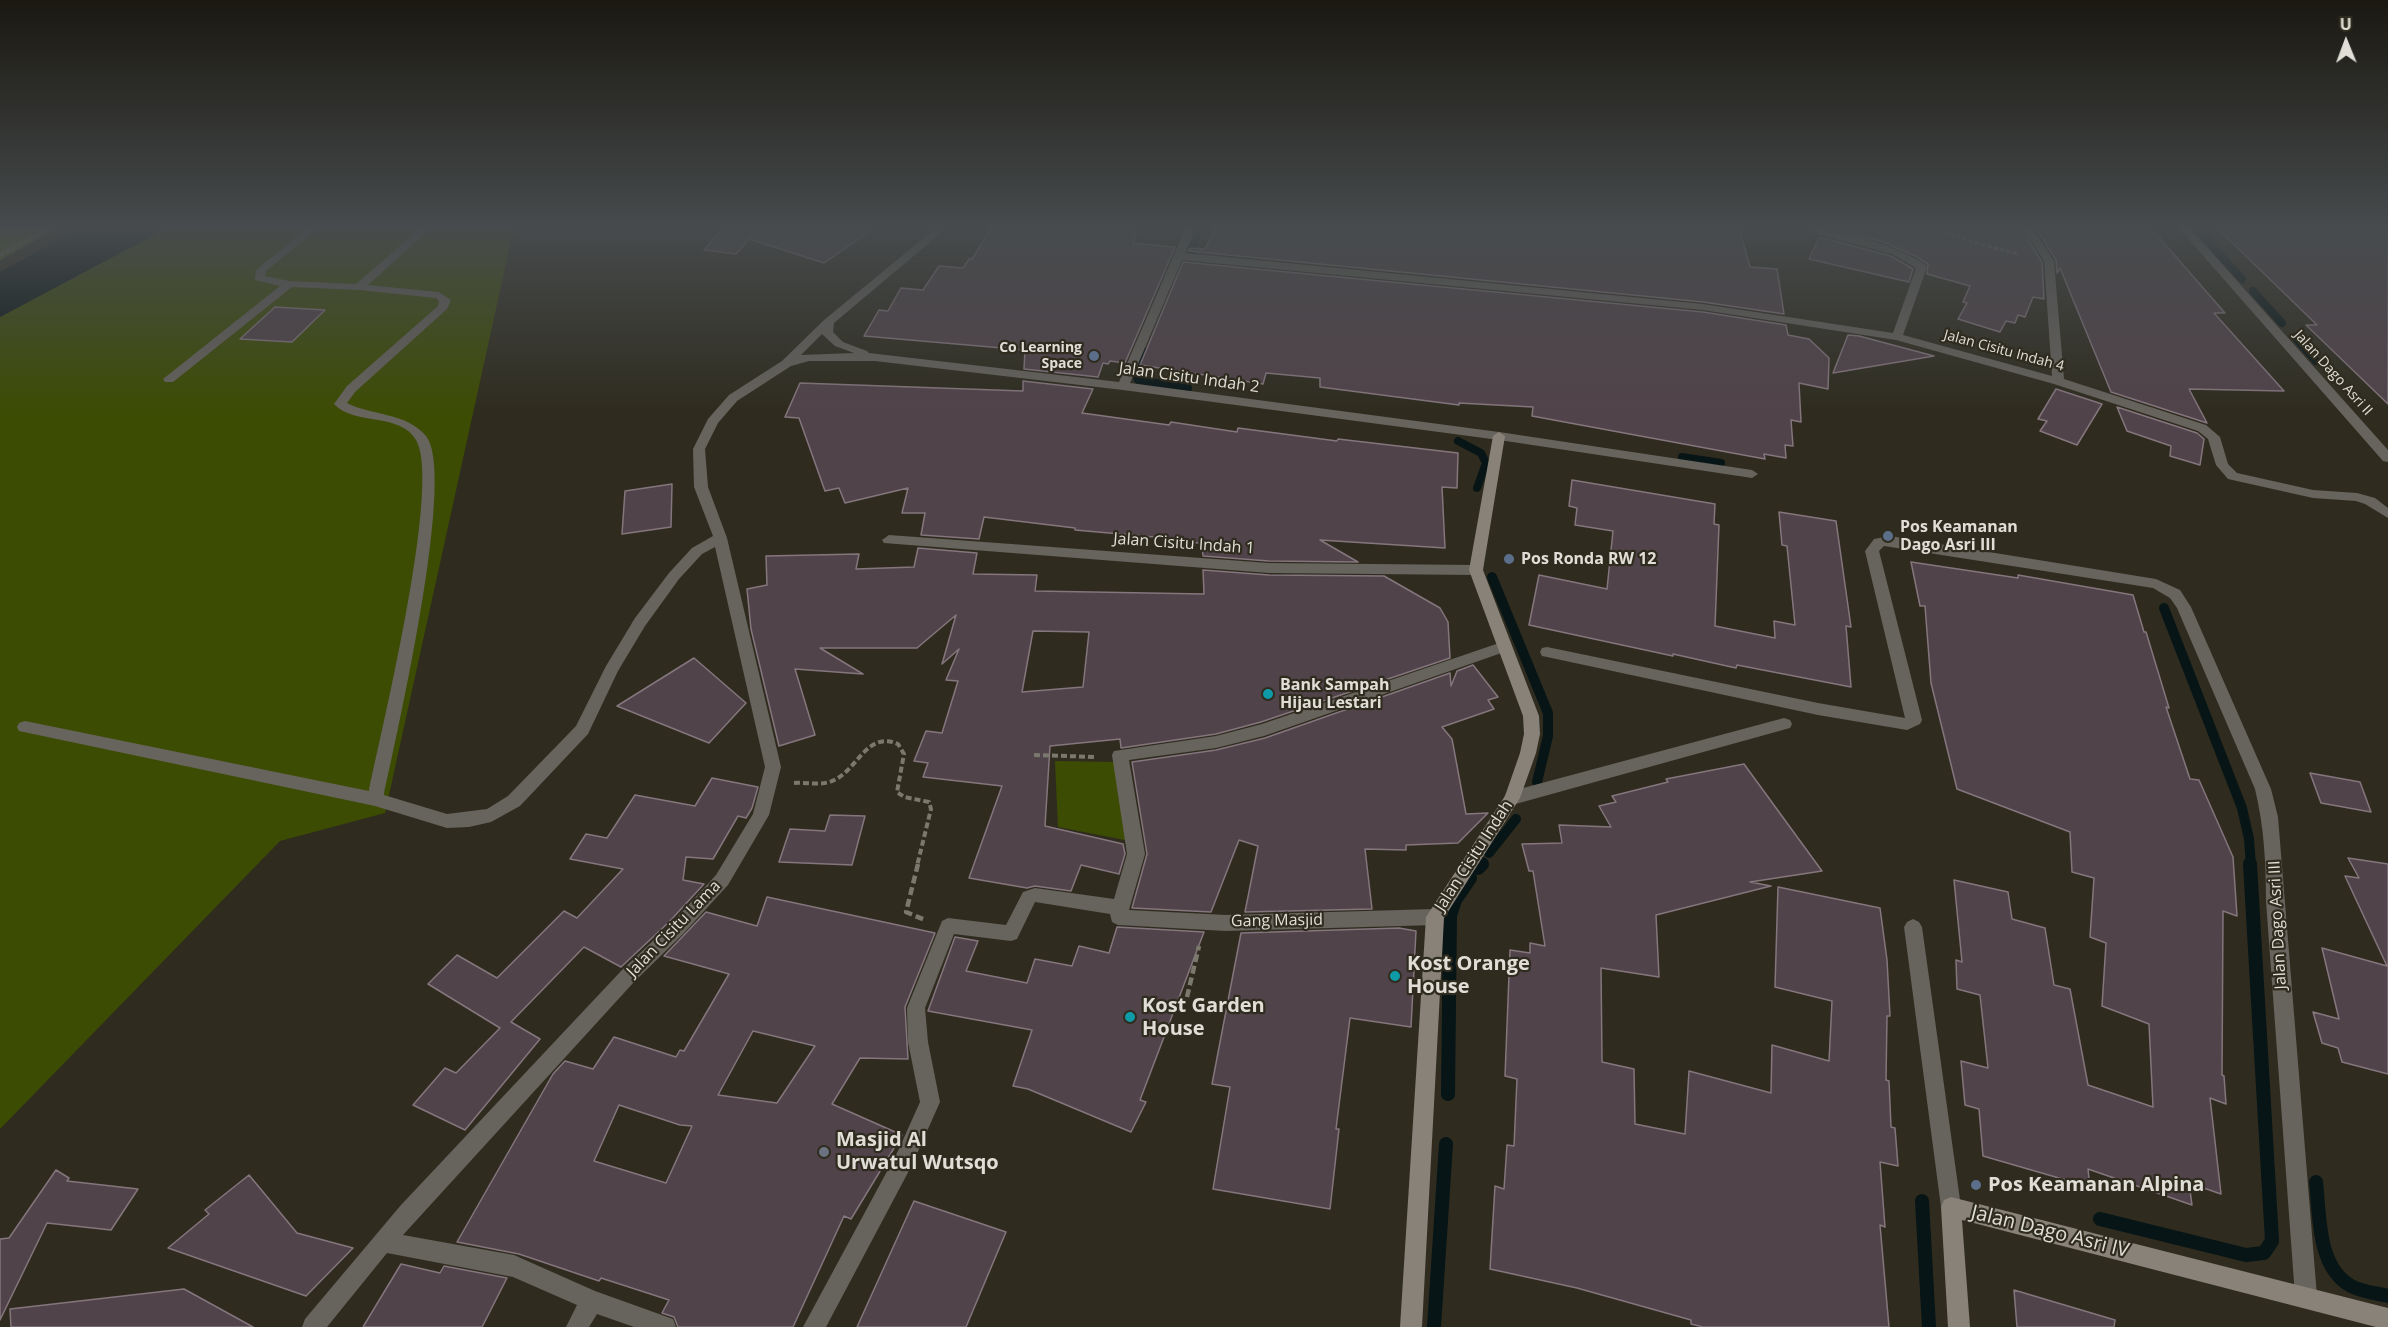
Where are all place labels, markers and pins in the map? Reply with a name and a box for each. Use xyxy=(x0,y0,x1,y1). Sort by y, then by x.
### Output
place label: Co Learning Space xyxy=(999,340,1082,372)
marker: Co Learning Space xyxy=(1087,349,1101,363)
place label: Pos Keamanan Dago Asri III xyxy=(1900,517,2018,555)
marker: Pos Keamanan Dago Asri III xyxy=(1881,529,1895,543)
place label: Pos Ronda RW 12 xyxy=(1521,549,1656,569)
marker: Pos Ronda RW 12 xyxy=(1502,552,1516,566)
place label: Bank Sampah Hijau Lestari xyxy=(1280,675,1390,713)
marker: Bank Sampah Hijau Lestari xyxy=(1261,687,1275,701)
place label: Kost Orange House xyxy=(1407,952,1530,999)
marker: Kost Orange House xyxy=(1388,969,1402,983)
place label: Kost Garden House xyxy=(1142,994,1265,1041)
marker: Kost Garden House xyxy=(1123,1010,1137,1024)
place label: Masjid Al Urwatul Wutsqo xyxy=(836,1128,999,1175)
marker: Masjid Al Urwatul Wutsqo xyxy=(817,1145,831,1159)
place label: Pos Keamanan Alpina xyxy=(1988,1173,2204,1197)
marker: Pos Keamanan Alpina xyxy=(1969,1178,1983,1192)

